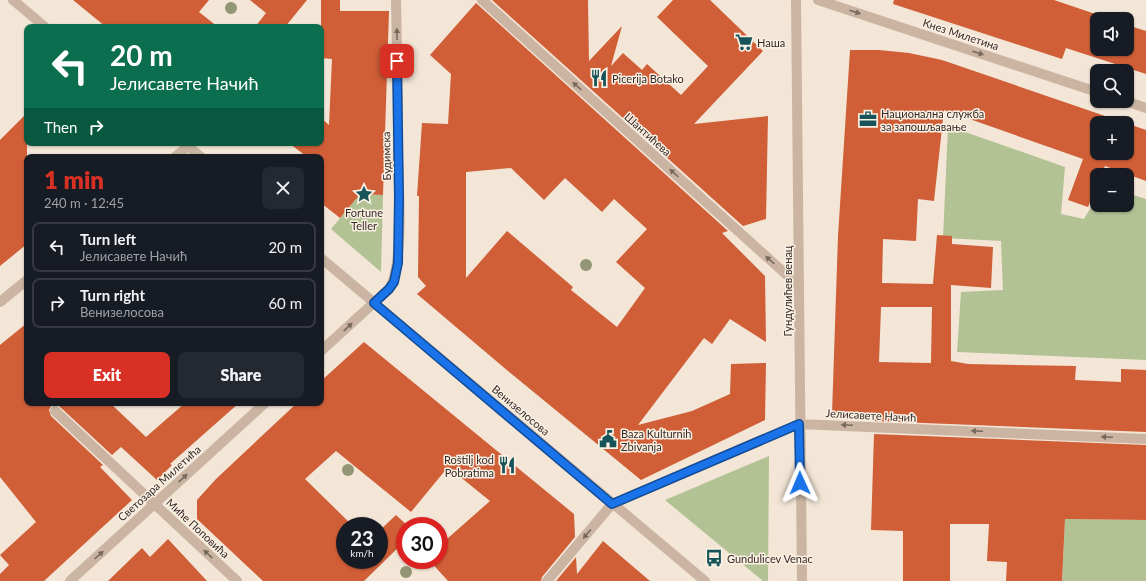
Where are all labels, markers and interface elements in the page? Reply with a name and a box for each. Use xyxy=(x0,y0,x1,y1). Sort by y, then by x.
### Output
one-way arrow xyxy=(849,9,861,15)
map controls xyxy=(1090,12,1134,212)
button: sound xyxy=(1090,12,1134,56)
street label: Кнез Милетина xyxy=(921,16,1001,52)
one-way arrow xyxy=(394,27,400,40)
supermarket icon: Наша xyxy=(734,32,754,52)
place label: Наша xyxy=(757,36,785,49)
text: 20 m xyxy=(110,38,173,72)
icon: left xyxy=(44,40,96,92)
pin xyxy=(380,44,414,78)
icon: arrive xyxy=(386,50,408,72)
one-way arrow xyxy=(973,50,985,56)
button: search xyxy=(1090,64,1134,108)
restaurant icon: Picerija Botako xyxy=(589,68,609,88)
text: Јелисавете Начић xyxy=(110,72,258,94)
place label: Picerija Botako xyxy=(612,72,684,85)
one-way arrow xyxy=(572,81,582,91)
place label: Национална служба за запошљавање xyxy=(881,107,984,133)
office icon: Национална служба за запошљавање xyxy=(858,109,878,129)
street label: Шантићева xyxy=(622,110,674,158)
icon: right xyxy=(85,116,107,138)
button: + xyxy=(1090,116,1134,160)
text: Then xyxy=(44,118,77,136)
street label: Будимска xyxy=(379,131,393,181)
text: 1 min xyxy=(44,165,104,194)
button: close xyxy=(262,167,304,209)
button: − xyxy=(1090,168,1134,212)
one-way arrow xyxy=(669,169,678,178)
place icon: Fortune Teller xyxy=(354,184,374,204)
text: 240 m · 12:45 xyxy=(44,195,124,211)
place label: Fortune Teller xyxy=(345,206,383,232)
text: Turn left xyxy=(80,230,136,248)
icon: left xyxy=(46,236,68,258)
text: 20 m xyxy=(268,238,302,256)
street label: Гундулићев венац xyxy=(781,245,794,336)
text: Јелисавете Начић xyxy=(80,248,187,264)
one-way arrow xyxy=(765,255,775,265)
text: Turn right xyxy=(80,286,145,304)
icon: right xyxy=(46,292,68,314)
text: 60 m xyxy=(268,294,302,312)
text: Венизелосова xyxy=(80,304,164,320)
one-way arrow xyxy=(343,323,352,332)
button: Exit xyxy=(44,352,170,398)
button: Share xyxy=(178,352,304,398)
street label: Венизелосова xyxy=(490,382,552,438)
street label: Јелисавете Начић xyxy=(825,406,917,424)
one-way arrow xyxy=(841,422,853,429)
place label: Baza Kulturnih Zbivanja xyxy=(621,427,691,453)
one-way arrow xyxy=(971,428,983,435)
public building icon: Baza Kulturnih Zbivanja xyxy=(598,429,618,449)
one-way arrow xyxy=(1100,434,1113,440)
street label: Светозара Милетића xyxy=(115,442,203,524)
place label: Roštilj kod Pobratima xyxy=(444,453,494,479)
restaurant icon: Roštilj kod Pobratima xyxy=(497,455,517,475)
position arrow xyxy=(779,462,821,504)
one-way arrow xyxy=(178,473,188,483)
street label: Миће Поповића xyxy=(164,496,232,560)
speed limit sign: 30 xyxy=(396,517,448,569)
text: 23 xyxy=(350,526,374,550)
one-way arrow xyxy=(582,528,591,539)
text: km/h xyxy=(350,547,374,559)
bus stop icon: Gundulicev Venac xyxy=(704,548,724,568)
one-way arrow xyxy=(94,550,104,559)
one-way arrow xyxy=(203,550,213,559)
place label: Gundulicev Venac xyxy=(727,552,813,565)

